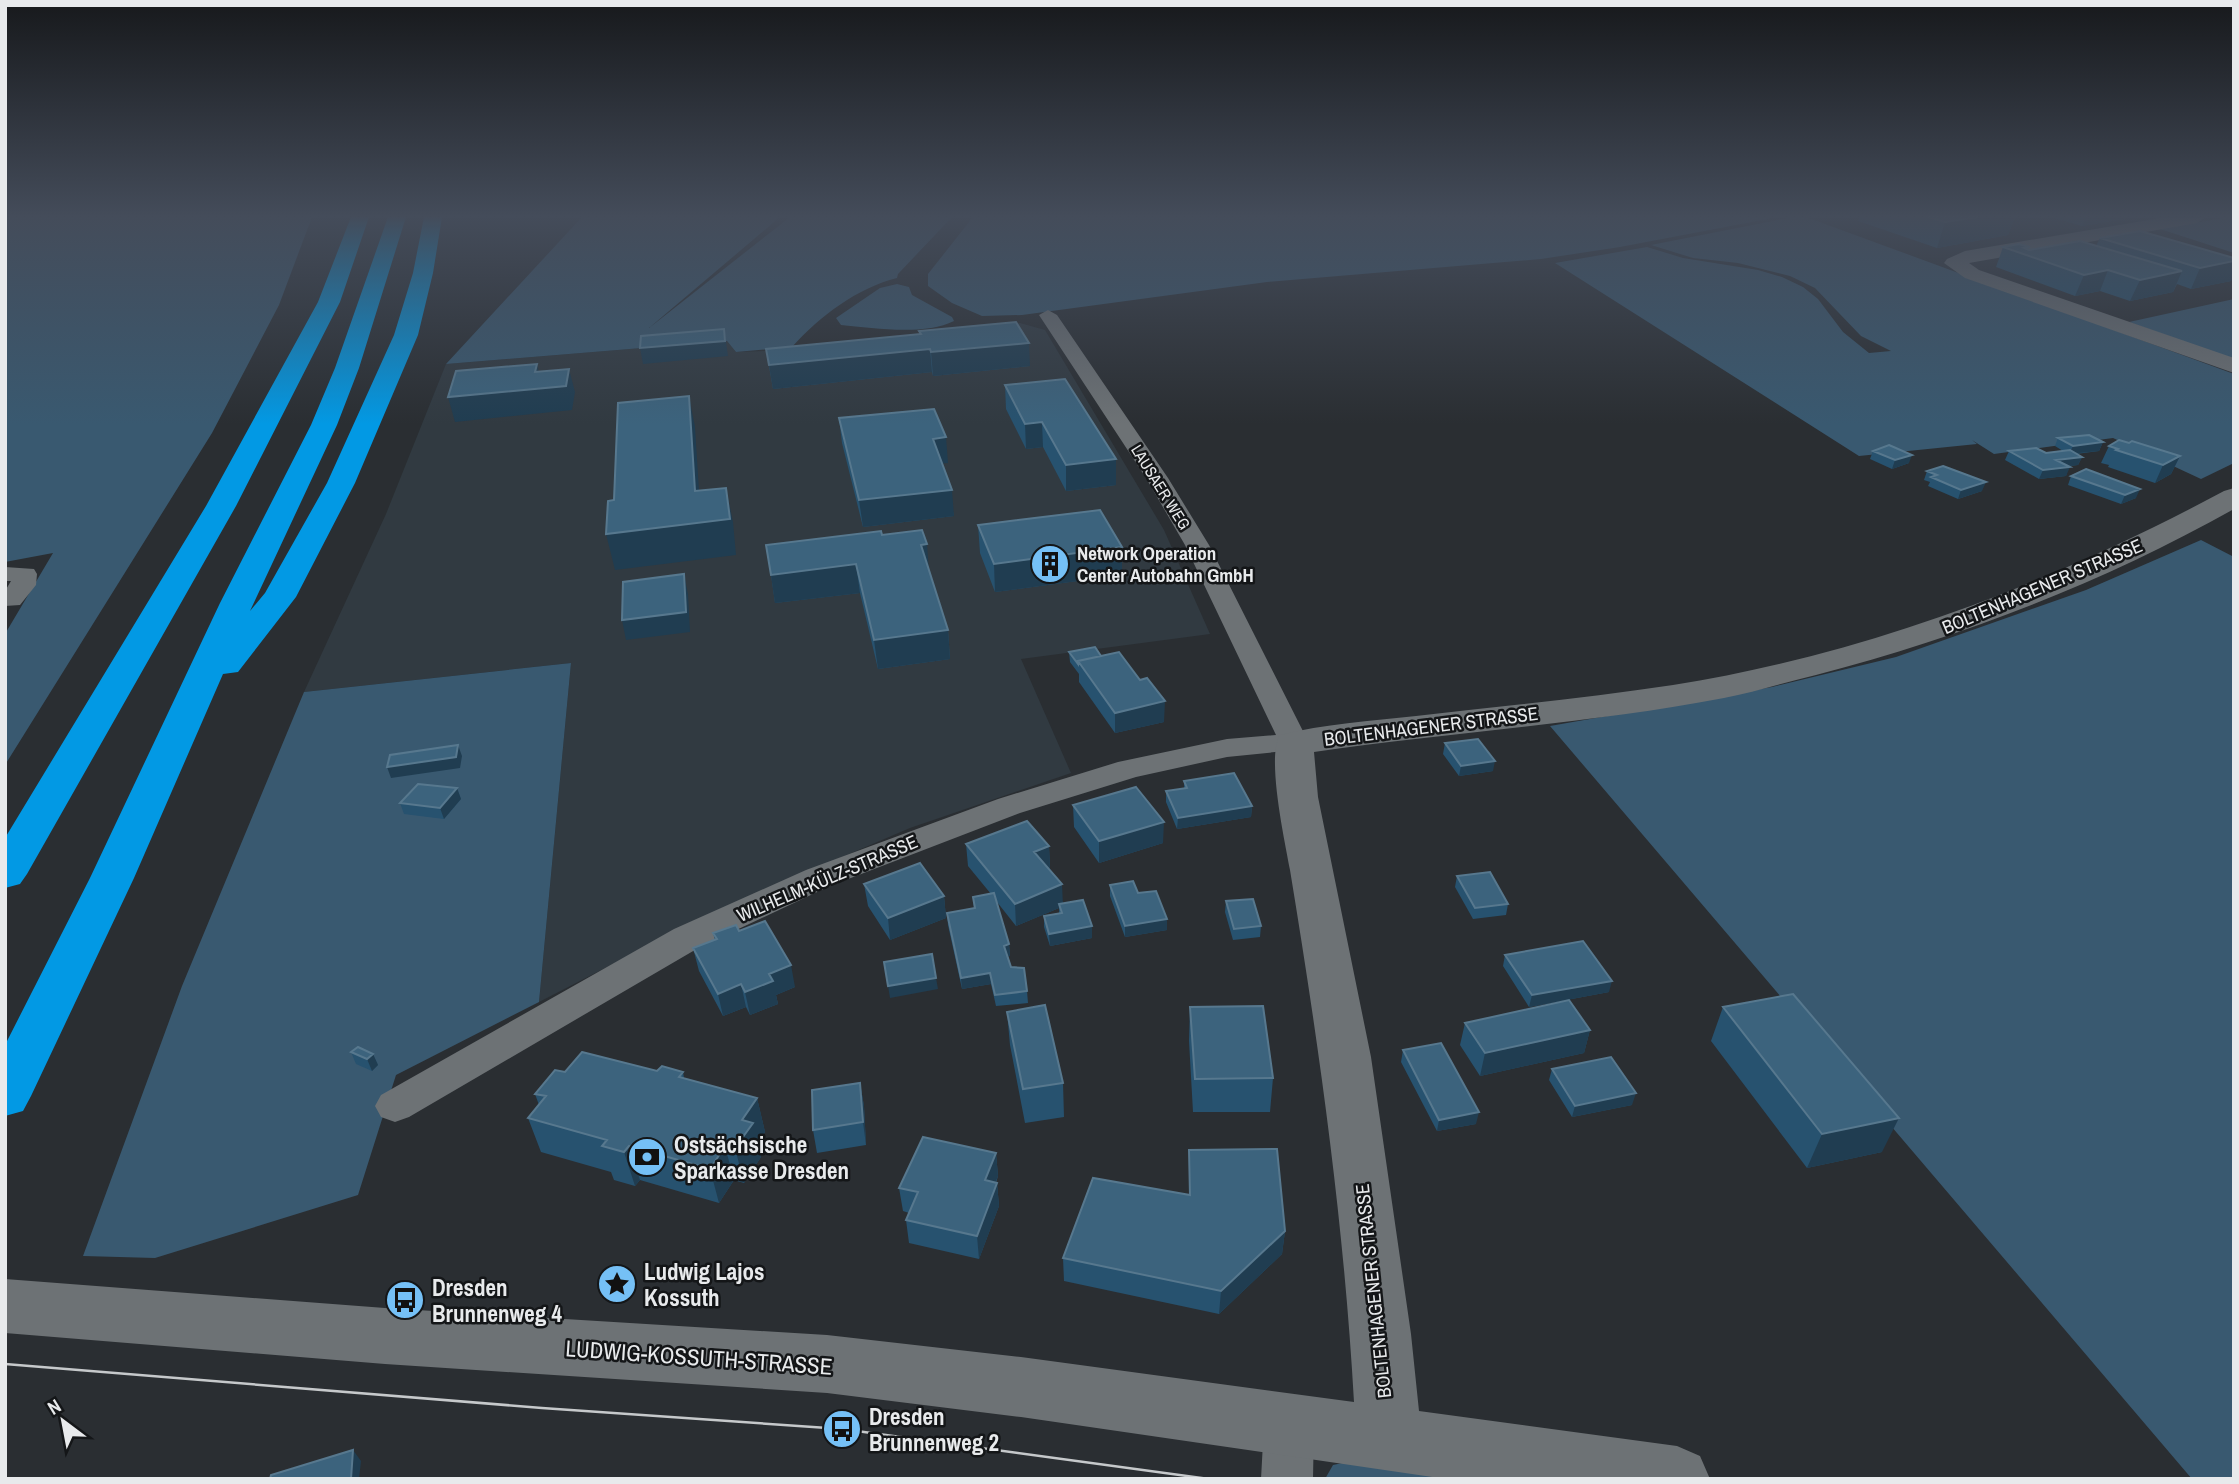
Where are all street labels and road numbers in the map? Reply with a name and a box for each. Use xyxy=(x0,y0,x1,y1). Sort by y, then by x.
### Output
street label: LAUSAER WEG xyxy=(1126,440,1196,534)
street label: BOLTENHAGENER STRASSE xyxy=(1938,532,2146,640)
street label: BOLTENHAGENER STRASSE xyxy=(1323,700,1539,752)
street label: WILHELM-KÜLZ-STRASSE xyxy=(733,828,921,928)
street label: BOLTENHAGENER STRASSE xyxy=(1349,1183,1397,1399)
street label: LUDWIG-KOSSUTH-STRASSE xyxy=(565,1332,833,1382)

